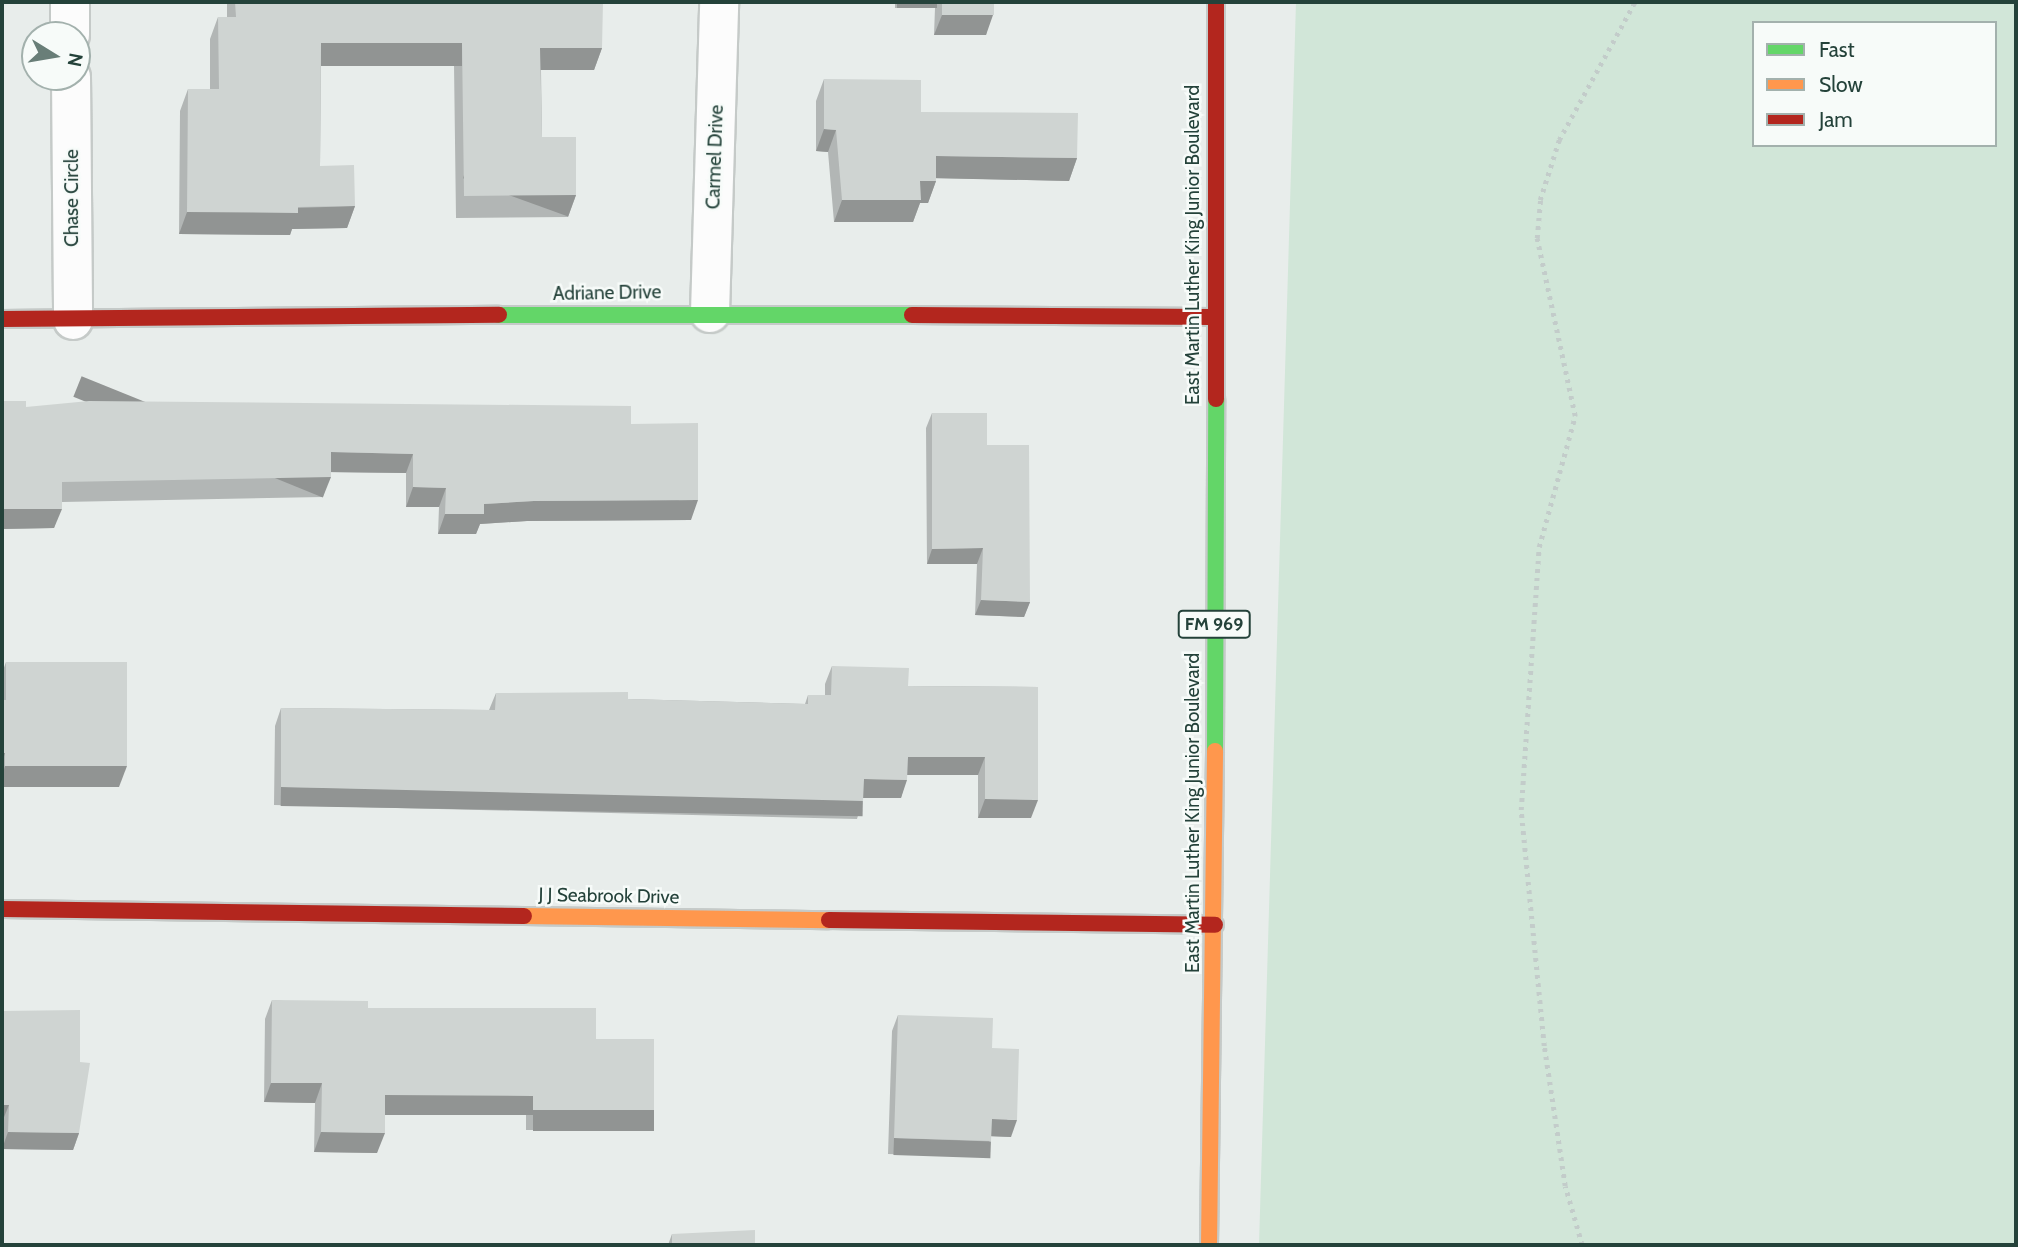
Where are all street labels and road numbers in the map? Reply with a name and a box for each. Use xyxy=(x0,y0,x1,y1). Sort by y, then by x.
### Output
street label: East Martin Luther King Junior Boulevard xyxy=(1182,85,1204,405)
street label: Carmel Drive xyxy=(702,104,728,210)
street label: Chase Circle xyxy=(61,149,83,247)
street label: Adriane Drive xyxy=(553,281,661,305)
road number: FM 969 xyxy=(1177,610,1251,638)
street label: East Martin Luther King Junior Boulevard xyxy=(1182,653,1204,973)
street label: J J Seabrook Drive xyxy=(538,883,680,909)

